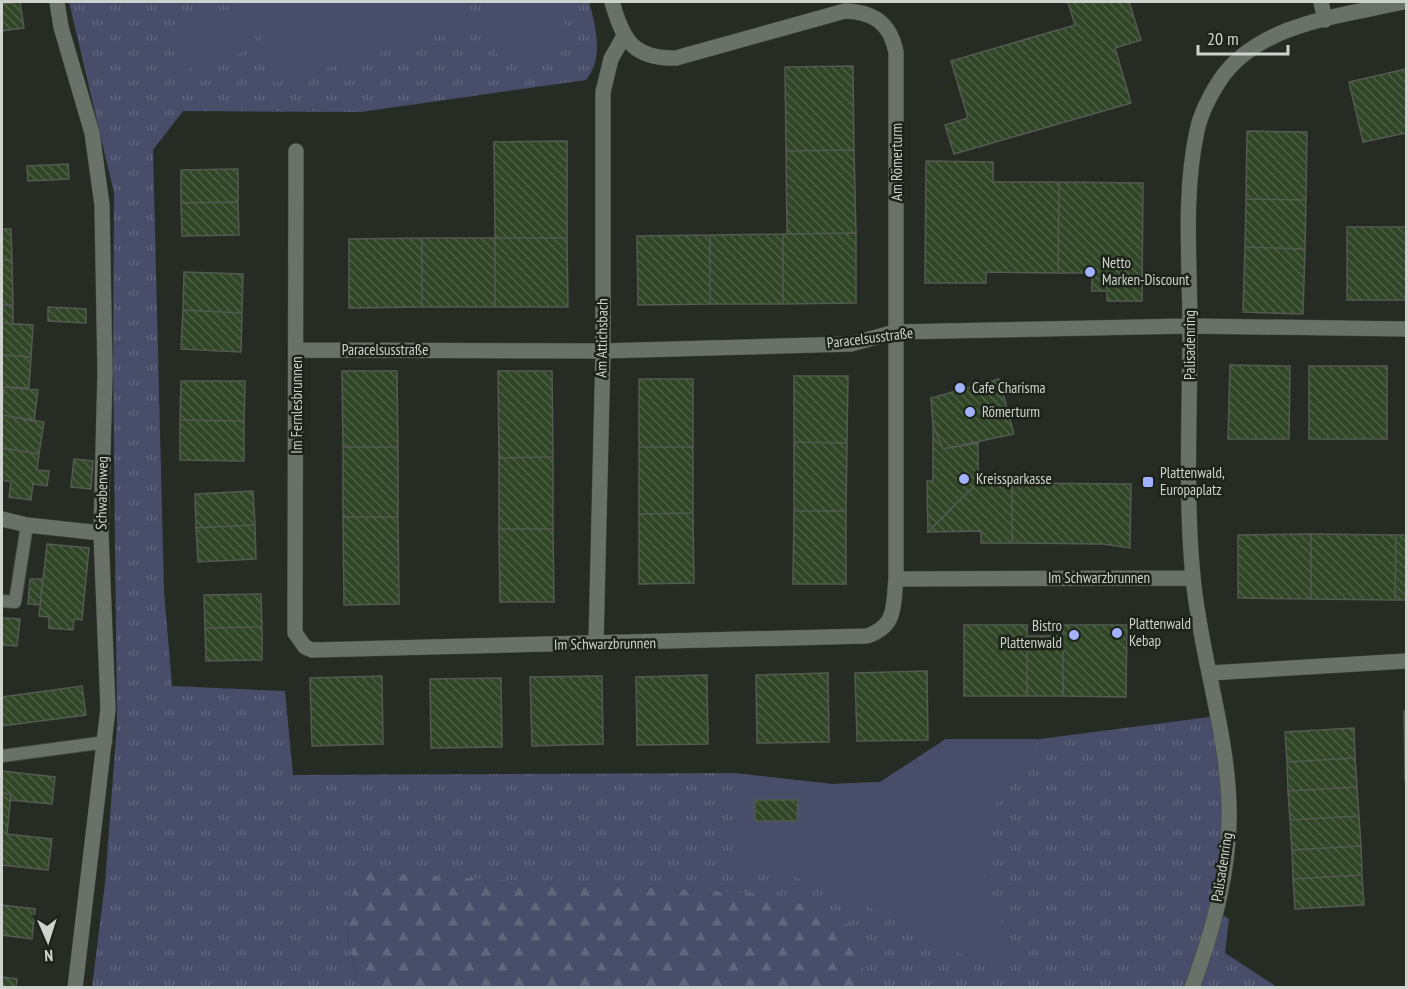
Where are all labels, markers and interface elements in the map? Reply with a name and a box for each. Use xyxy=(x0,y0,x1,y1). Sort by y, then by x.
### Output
scale bar xyxy=(1198,18,1288,56)
text: 20 m xyxy=(1207,27,1239,50)
street label: Am Römerturm xyxy=(887,123,906,201)
place label: Netto Marken-Discount xyxy=(1102,253,1189,289)
marker: Netto Marken-Discount xyxy=(1083,265,1097,279)
street label: Am Attichsbach xyxy=(591,298,612,378)
street label: Palisadenring xyxy=(1180,310,1199,380)
street label: Paracelsusstraße xyxy=(826,323,914,352)
street label: Paracelsusstraße xyxy=(342,340,428,359)
street label: Im Fernlesbrunnen xyxy=(287,356,306,454)
place label: Cafe Charisma xyxy=(972,378,1045,397)
marker: Cafe Charisma xyxy=(953,381,967,395)
place label: Römerturm xyxy=(982,402,1040,421)
marker: Römerturm xyxy=(963,405,977,419)
street label: Schwabenweg xyxy=(91,456,112,530)
place label: Plattenwald, Europaplatz xyxy=(1160,463,1225,499)
place label: Kreissparkasse xyxy=(976,469,1052,488)
marker: Kreissparkasse xyxy=(957,472,971,486)
marker: Plattenwald, Europaplatz xyxy=(1141,475,1155,489)
street label: Im Schwarzbrunnen xyxy=(1048,568,1150,587)
place label: Plattenwald Kebap xyxy=(1129,614,1191,650)
place label: Bistro Plattenwald xyxy=(1000,616,1062,652)
marker: Plattenwald Kebap xyxy=(1110,626,1124,640)
marker: Bistro Plattenwald xyxy=(1067,628,1081,642)
street label: Im Schwarzbrunnen xyxy=(554,633,656,654)
street label: Palisadenring xyxy=(1207,831,1236,903)
north arrow xyxy=(18,911,78,971)
text: N xyxy=(44,946,54,966)

